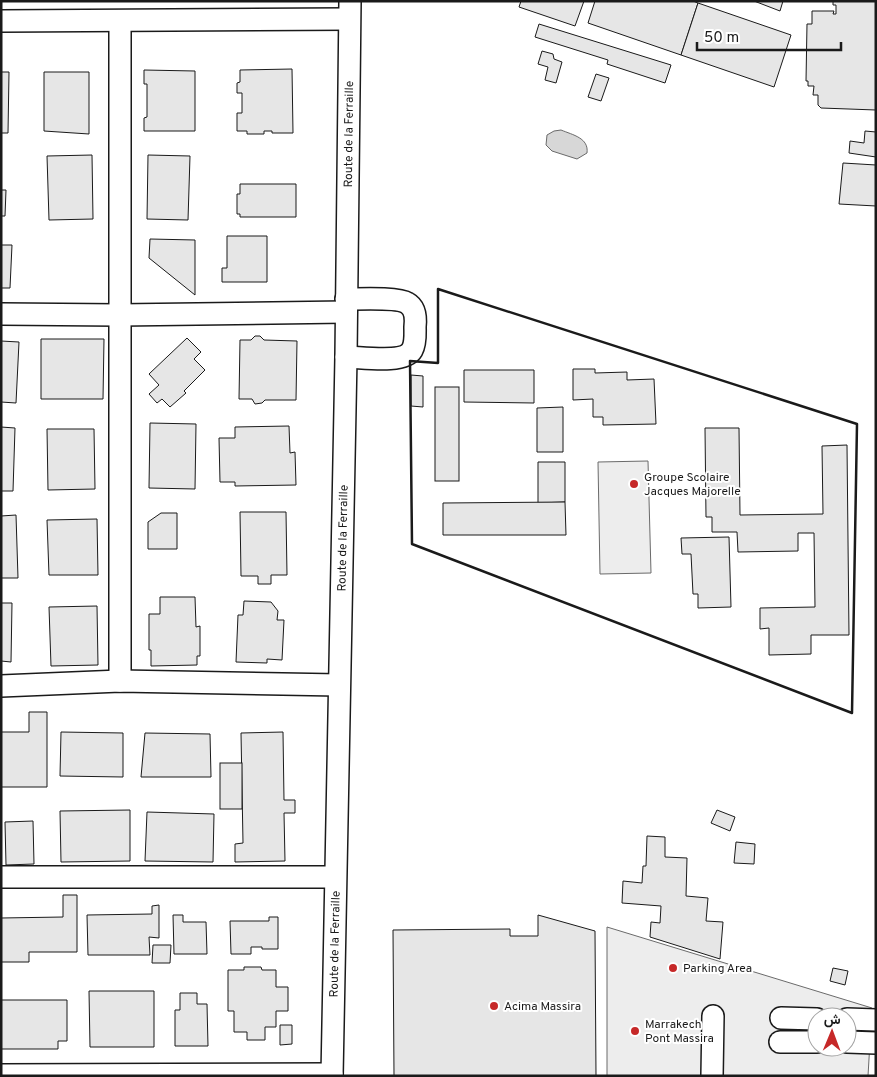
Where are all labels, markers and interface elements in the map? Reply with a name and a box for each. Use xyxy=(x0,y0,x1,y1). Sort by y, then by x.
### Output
scale bar xyxy=(697,20,841,52)
text: 50 m xyxy=(704,29,739,48)
street label: Route de la Ferraille xyxy=(341,81,358,188)
place label: Groupe Scolaire Jacques Majorelle xyxy=(644,470,741,500)
marker: Groupe Scolaire Jacques Majorelle xyxy=(628,478,640,490)
street label: Route de la Ferraille xyxy=(334,485,353,592)
street label: Route de la Ferraille xyxy=(327,891,345,998)
place label: Parking Area xyxy=(683,961,752,977)
marker: Parking Area xyxy=(667,962,679,974)
place label: Acima Massira xyxy=(504,999,581,1015)
marker: Acima Massira xyxy=(488,1000,500,1012)
north arrow xyxy=(807,1007,857,1057)
text: ش xyxy=(824,1012,841,1029)
place label: Marrakech Pont Massira xyxy=(645,1017,714,1047)
marker: Marrakech Pont Massira xyxy=(629,1025,641,1037)

